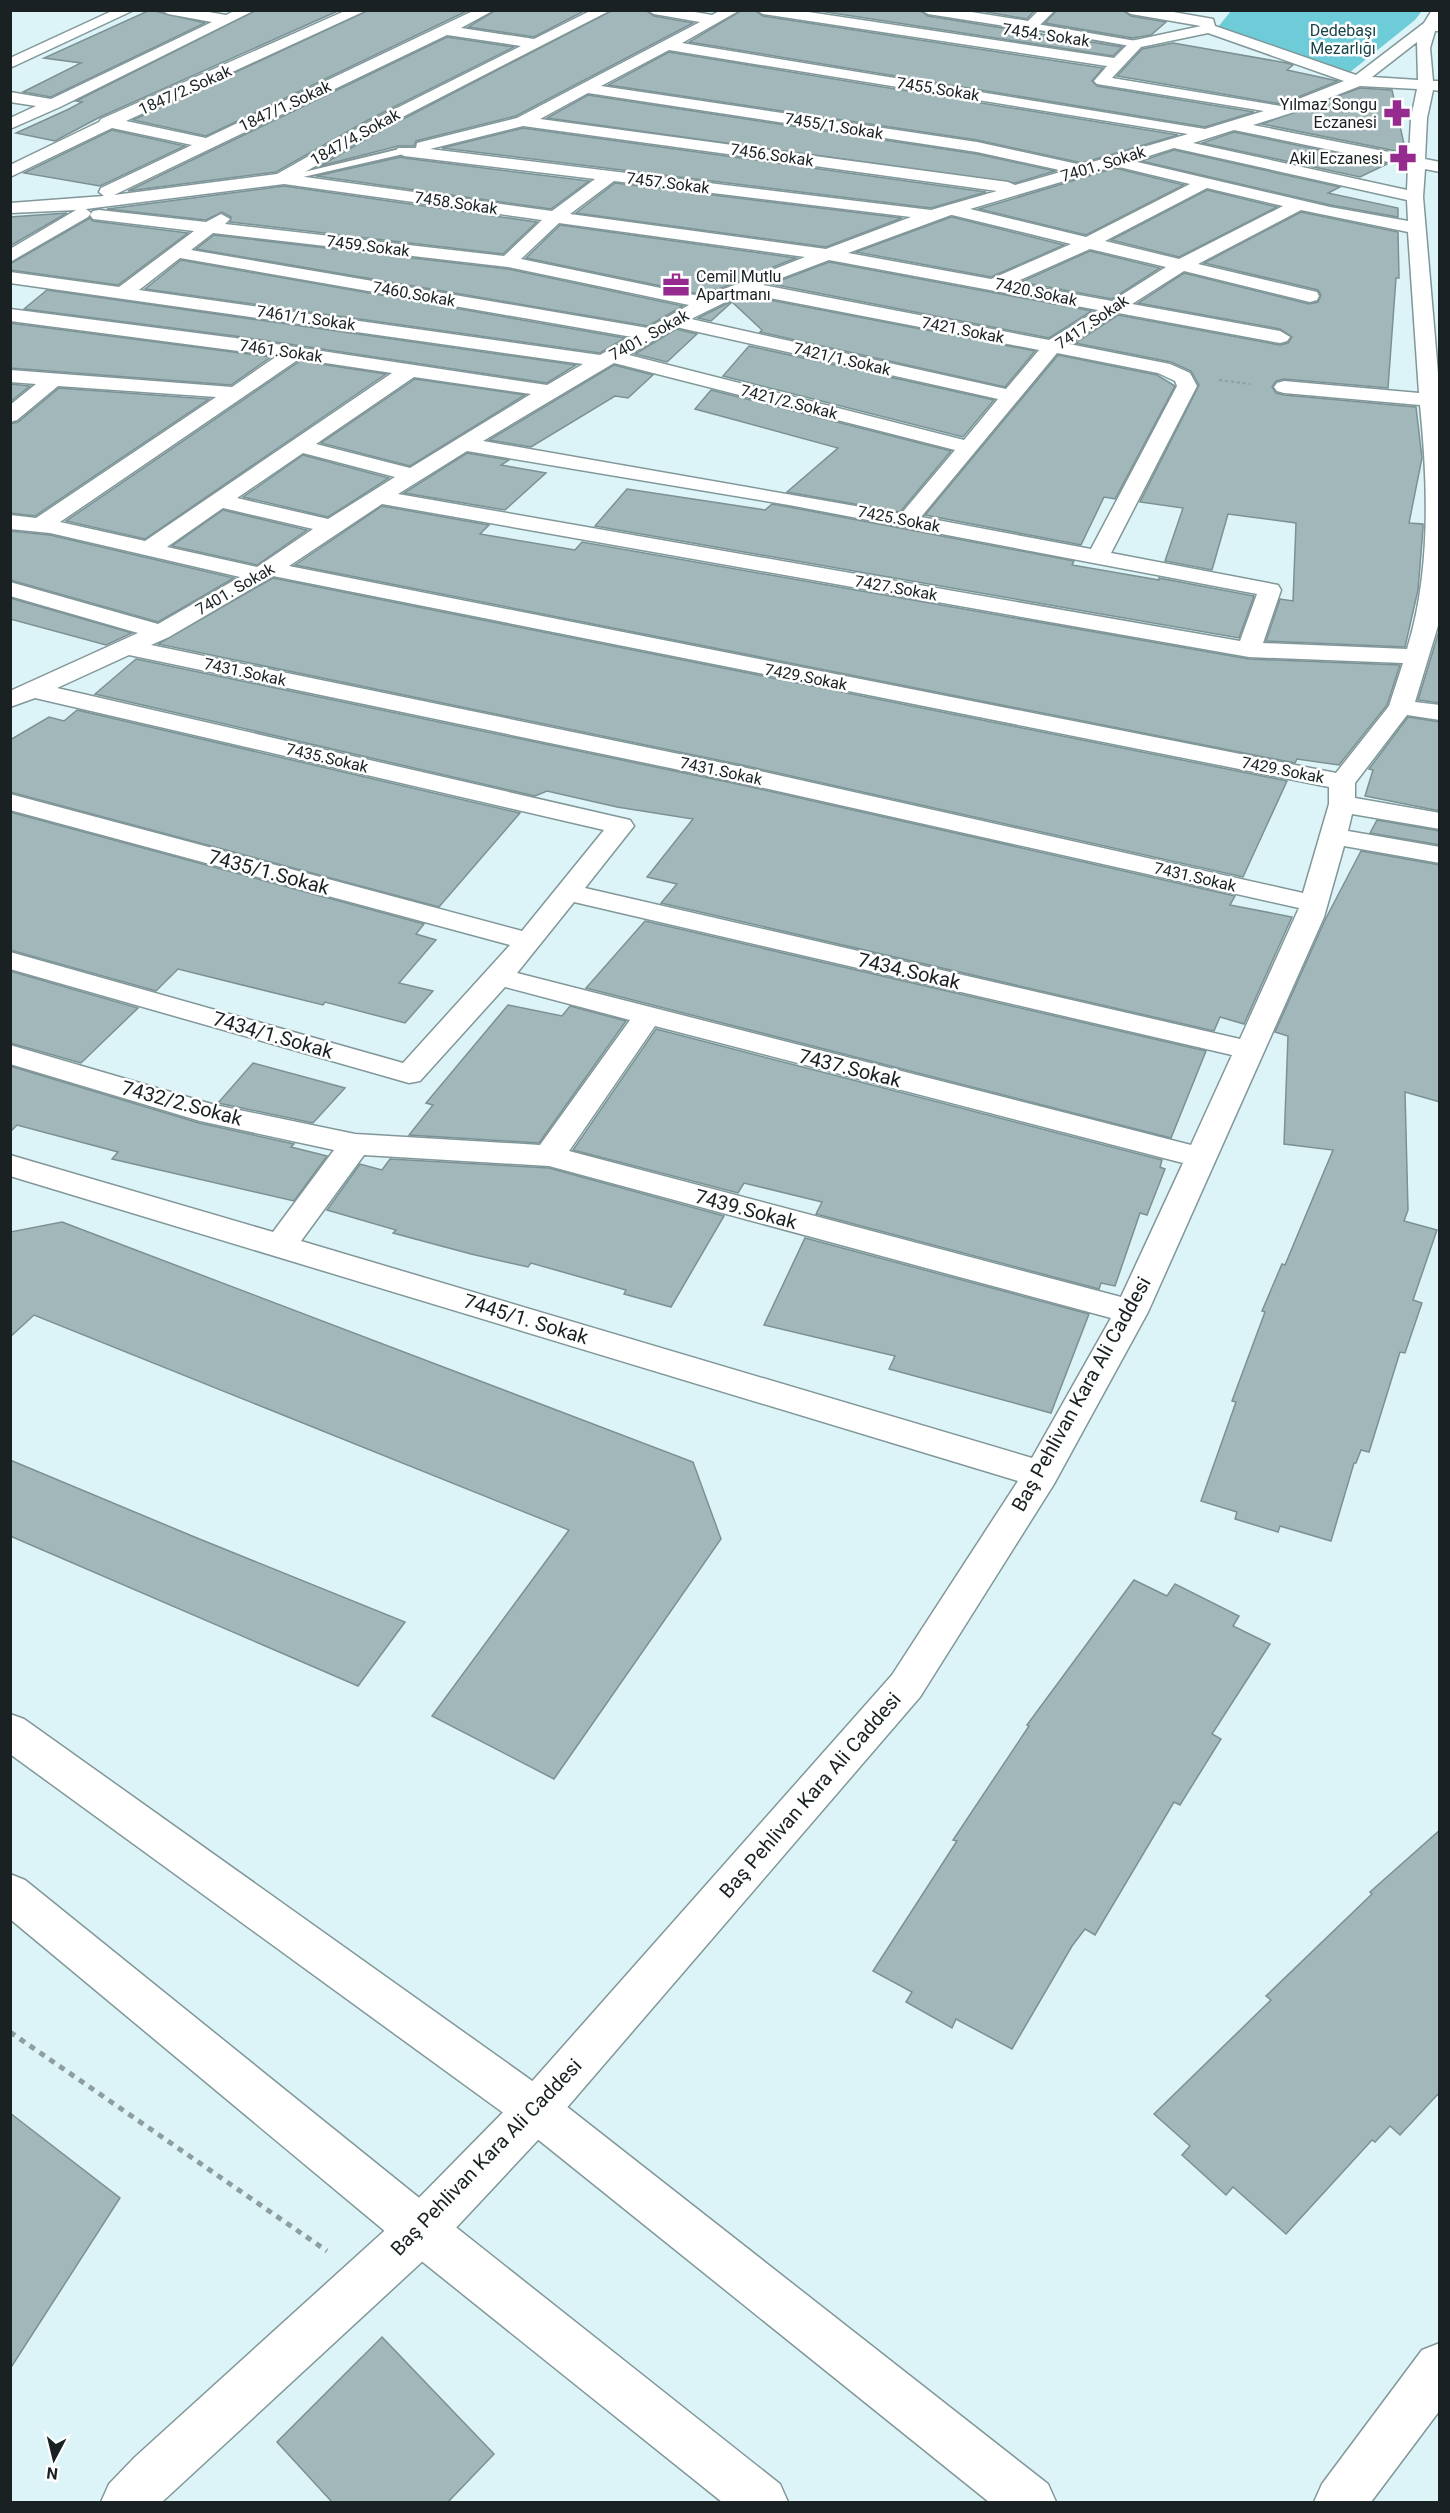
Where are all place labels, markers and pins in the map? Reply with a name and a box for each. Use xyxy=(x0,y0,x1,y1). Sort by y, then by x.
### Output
place label: Yılmaz Songu Eczanesi xyxy=(1280,95,1377,132)
pharmacy icon: Yılmaz Songu Eczanesi xyxy=(1382,98,1412,128)
pharmacy icon: Akil Eczanesi xyxy=(1388,143,1418,173)
place label: Akil Eczanesi xyxy=(1289,149,1383,168)
place label: Cemil Mutlu Apartmanı xyxy=(696,267,781,304)
office icon: Cemil Mutlu Apartmanı xyxy=(661,270,691,300)

